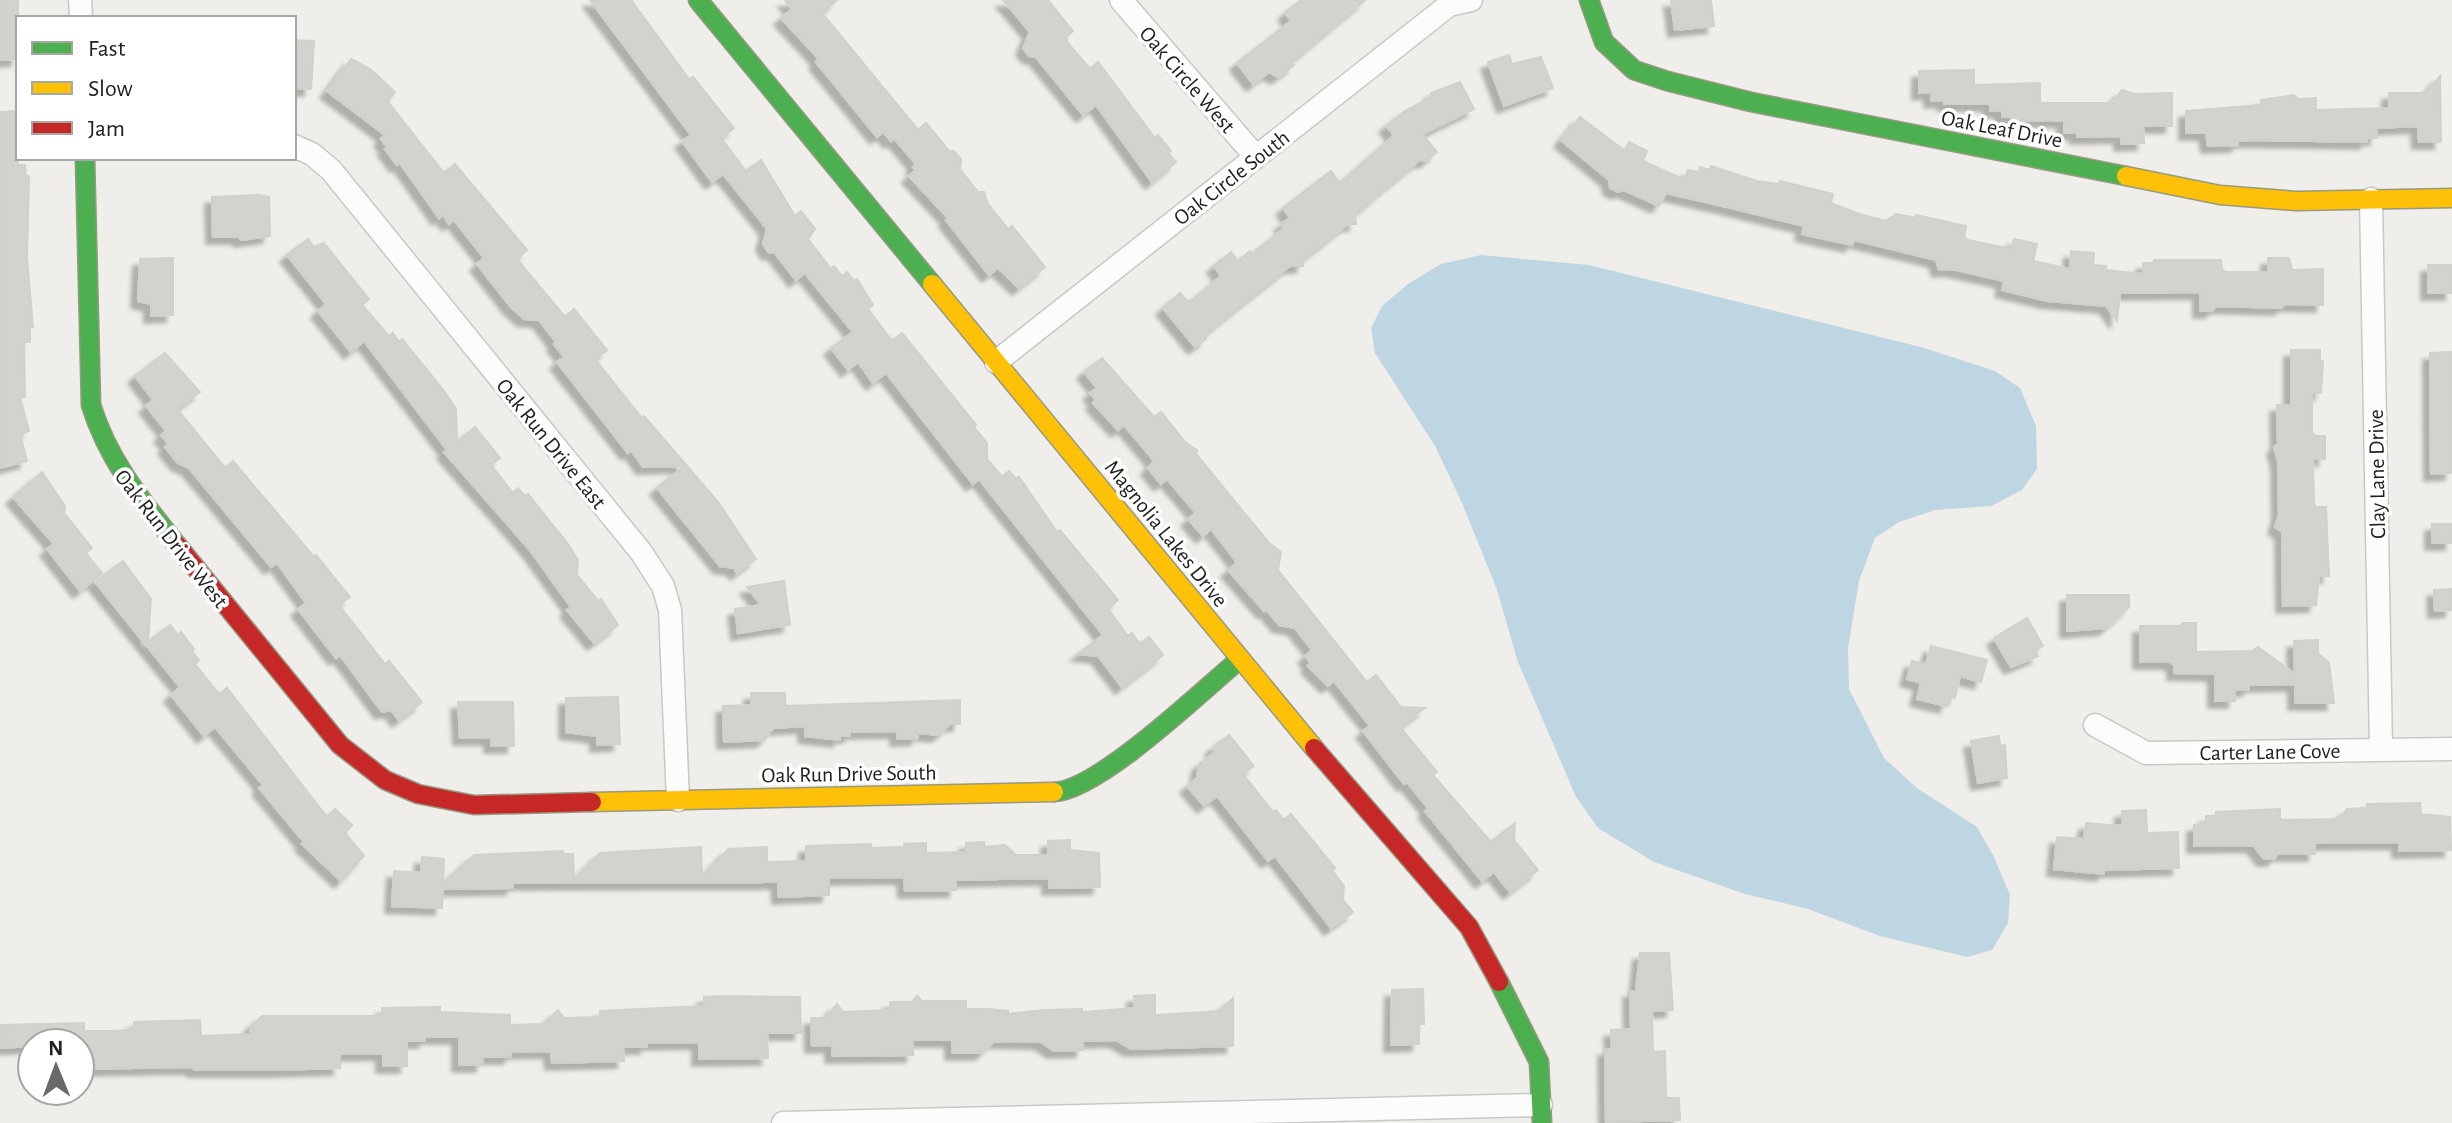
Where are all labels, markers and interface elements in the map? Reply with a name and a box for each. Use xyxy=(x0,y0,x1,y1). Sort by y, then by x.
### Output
legend xyxy=(16,16,296,160)
street label: Oak Circle West xyxy=(1135,22,1239,137)
text: Fast xyxy=(88,37,126,61)
text: Slow xyxy=(88,77,133,101)
street label: Oak Leaf Drive xyxy=(1939,106,2064,151)
text: Jam xyxy=(88,117,125,141)
street label: Oak Circle South xyxy=(1170,126,1293,229)
street label: Oak Run Drive East xyxy=(492,374,610,513)
street label: Clay Lane Drive xyxy=(2365,409,2389,539)
street label: Magnolia Lakes Drive xyxy=(1101,456,1232,611)
street label: Oak Run Drive West xyxy=(111,465,232,612)
street label: Carter Lane Cove xyxy=(2199,740,2341,764)
street label: Oak Run Drive South xyxy=(761,761,937,787)
north arrow xyxy=(16,1027,96,1107)
text: N xyxy=(48,1037,64,1059)

